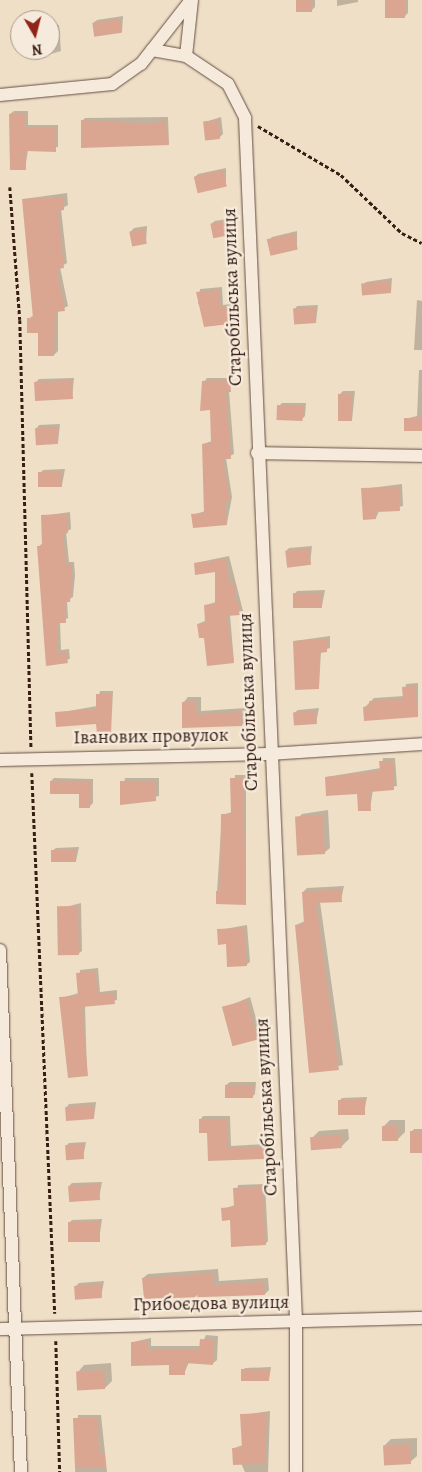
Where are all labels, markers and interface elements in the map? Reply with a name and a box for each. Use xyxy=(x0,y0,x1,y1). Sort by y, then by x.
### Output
north arrow xyxy=(10,10,60,60)
text: N xyxy=(31,39,43,59)
street label: Старобільська вулиця xyxy=(218,208,248,386)
street label: Старобільська вулиця xyxy=(234,613,264,791)
street label: Іванових провулок xyxy=(73,724,229,750)
street label: Старобільська вулиця xyxy=(251,1017,283,1197)
street label: Грибоєдова вулиця xyxy=(133,1291,289,1317)

